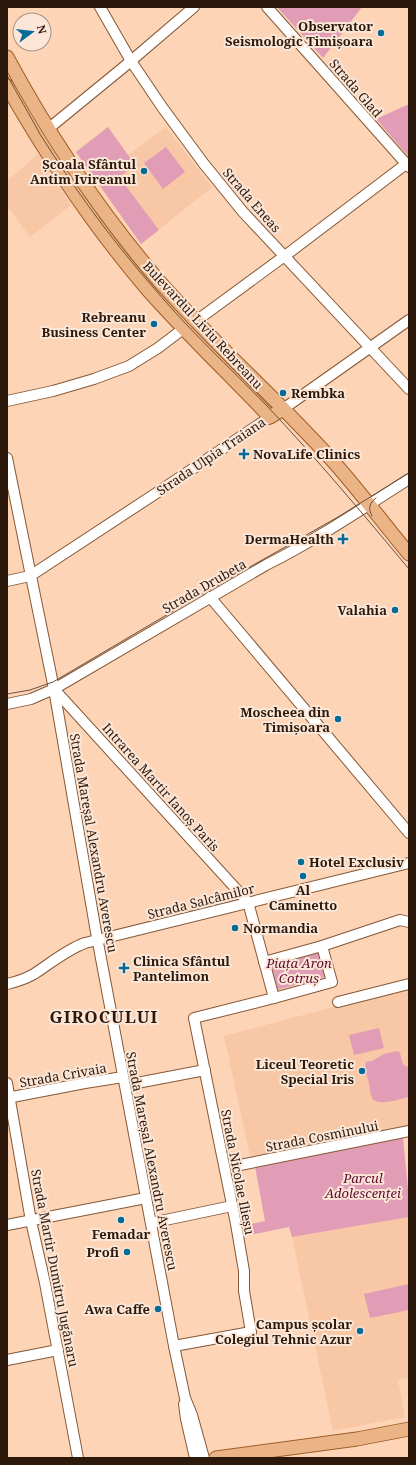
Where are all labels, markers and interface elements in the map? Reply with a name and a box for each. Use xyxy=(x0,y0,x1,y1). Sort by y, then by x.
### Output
north arrow xyxy=(12,12,52,52)
place label: Observator Seismologic Timișoara xyxy=(225,17,373,50)
text: N xyxy=(34,23,51,36)
marker: Observator Seismologic Timișoara xyxy=(376,28,386,38)
street label: Strada Glad xyxy=(326,55,386,121)
place label: Școala Sfântul Antim Ivireanul xyxy=(30,155,136,188)
street label: Strada Eneas xyxy=(219,164,285,236)
marker: Școala Sfântul Antim Ivireanul xyxy=(139,166,149,176)
street label: Bulevardul Liviu Rebreanu xyxy=(139,257,267,393)
place label: Rebreanu Business Center xyxy=(41,308,146,341)
marker: Rebreanu Business Center xyxy=(149,319,159,329)
place label: Rembka xyxy=(291,384,345,402)
marker: Rembka xyxy=(278,388,288,398)
street label: Strada Ulpia Traiana xyxy=(153,413,269,499)
place label: NovaLife Clinics xyxy=(253,445,360,463)
marker: NovaLife Clinics xyxy=(238,448,250,460)
place label: DermaHealth xyxy=(245,530,334,548)
marker: DermaHealth xyxy=(337,533,349,545)
street label: Strada Drubeta xyxy=(159,555,249,617)
place label: Valahia xyxy=(337,601,387,619)
marker: Valahia xyxy=(390,605,400,615)
place label: Moscheea din Timișoara xyxy=(240,703,330,736)
marker: Moscheea din Timișoara xyxy=(333,714,343,724)
street label: Intrarea Martir Ianoș Paris xyxy=(98,719,224,855)
street label: Strada Mareșal Alexandru Averescu xyxy=(66,732,122,954)
place label: Hotel Exclusiv xyxy=(309,853,404,871)
marker: Hotel Exclusiv xyxy=(296,857,306,867)
marker: Al Caminetto xyxy=(298,871,308,881)
street label: Strada Salcâmilor xyxy=(146,879,256,923)
place label: Al Caminetto xyxy=(269,881,337,914)
place label: Normandia xyxy=(243,919,318,937)
marker: Normandia xyxy=(230,923,240,933)
place label: Clinica Sfântul Pantelimon xyxy=(133,952,230,985)
park label: Piața Aron Cotruș xyxy=(265,954,332,987)
marker: Clinica Sfântul Pantelimon xyxy=(118,962,130,974)
district label: GIROCULUI xyxy=(50,1005,158,1028)
street label: Strada Mareșal Alexandru Averescu xyxy=(122,1050,182,1272)
place label: Liceul Teoretic Special Iris xyxy=(256,1055,354,1088)
street label: Strada Crivaia xyxy=(18,1058,108,1092)
marker: Liceul Teoretic Special Iris xyxy=(357,1066,367,1076)
street label: Strada Nicolae Ilieșu xyxy=(217,1108,259,1236)
street label: Strada Cosminului xyxy=(264,1116,380,1156)
street label: Strada Martir Dumitru Jugănaru xyxy=(27,1168,83,1368)
park label: Parcul Adolescenței xyxy=(324,1169,401,1202)
marker: Femadar xyxy=(116,1215,126,1225)
place label: Femadar xyxy=(92,1225,151,1243)
place label: Profi xyxy=(87,1243,120,1261)
marker: Profi xyxy=(122,1247,132,1257)
place label: Awa Caffe xyxy=(84,1300,150,1318)
marker: Awa Caffe xyxy=(153,1304,163,1314)
place label: Campus școlar Colegiul Tehnic Azur xyxy=(215,1315,352,1348)
marker: Campus școlar Colegiul Tehnic Azur xyxy=(355,1326,365,1336)

